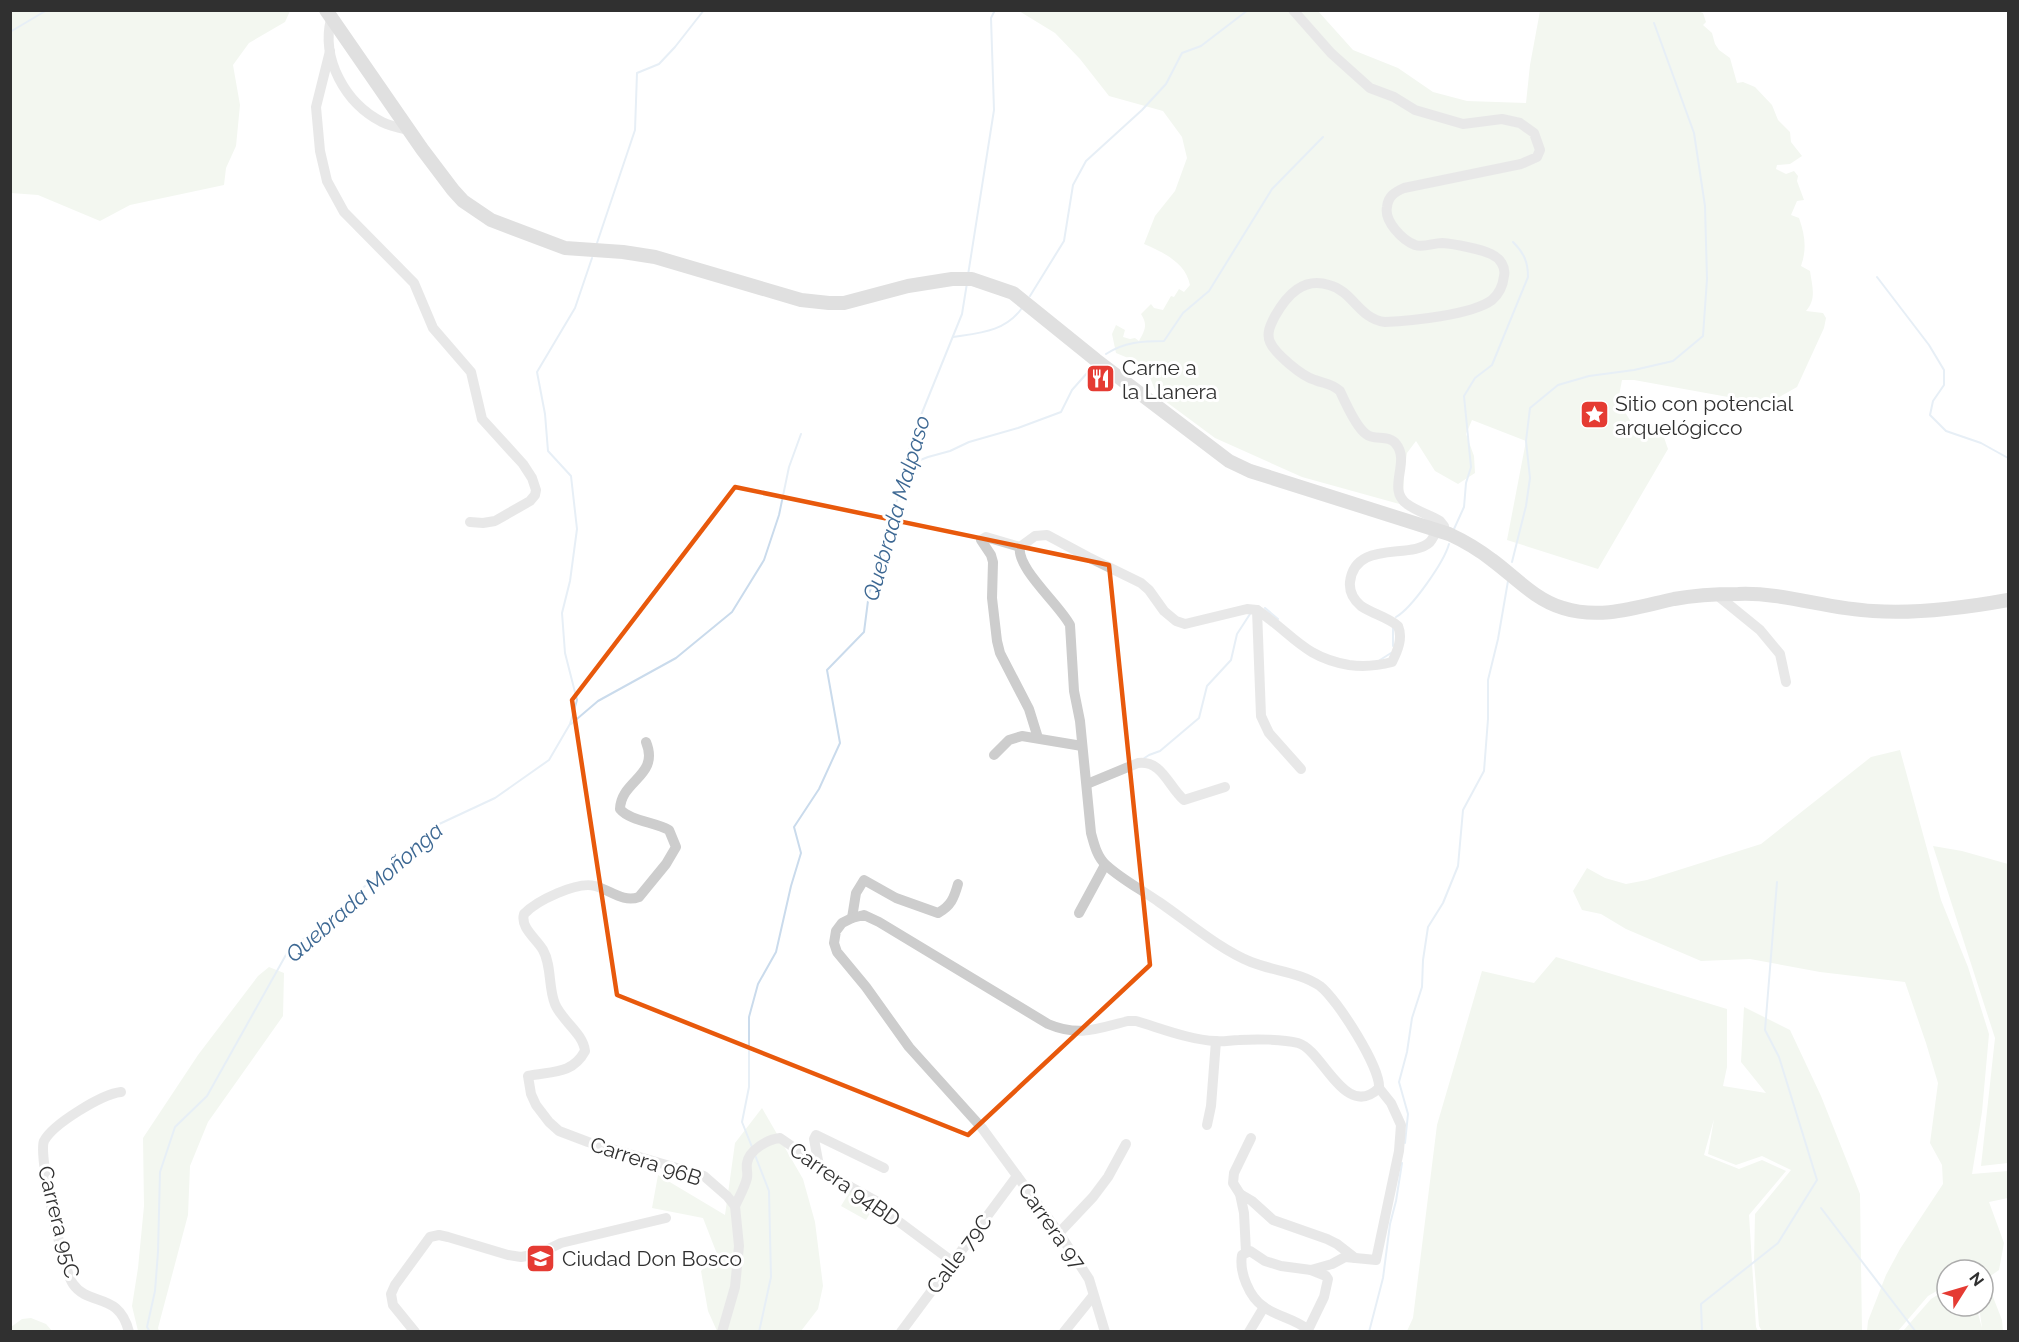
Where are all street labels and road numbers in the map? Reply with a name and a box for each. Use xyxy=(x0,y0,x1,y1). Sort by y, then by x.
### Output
street label: Carrera 96B xyxy=(587,1131,705,1191)
street label: Carrera 94BD xyxy=(785,1137,905,1231)
street label: Carrera 95C xyxy=(33,1163,85,1281)
street label: Carrera 97 xyxy=(1013,1178,1091,1275)
street label: Calle 79C xyxy=(921,1209,997,1299)

